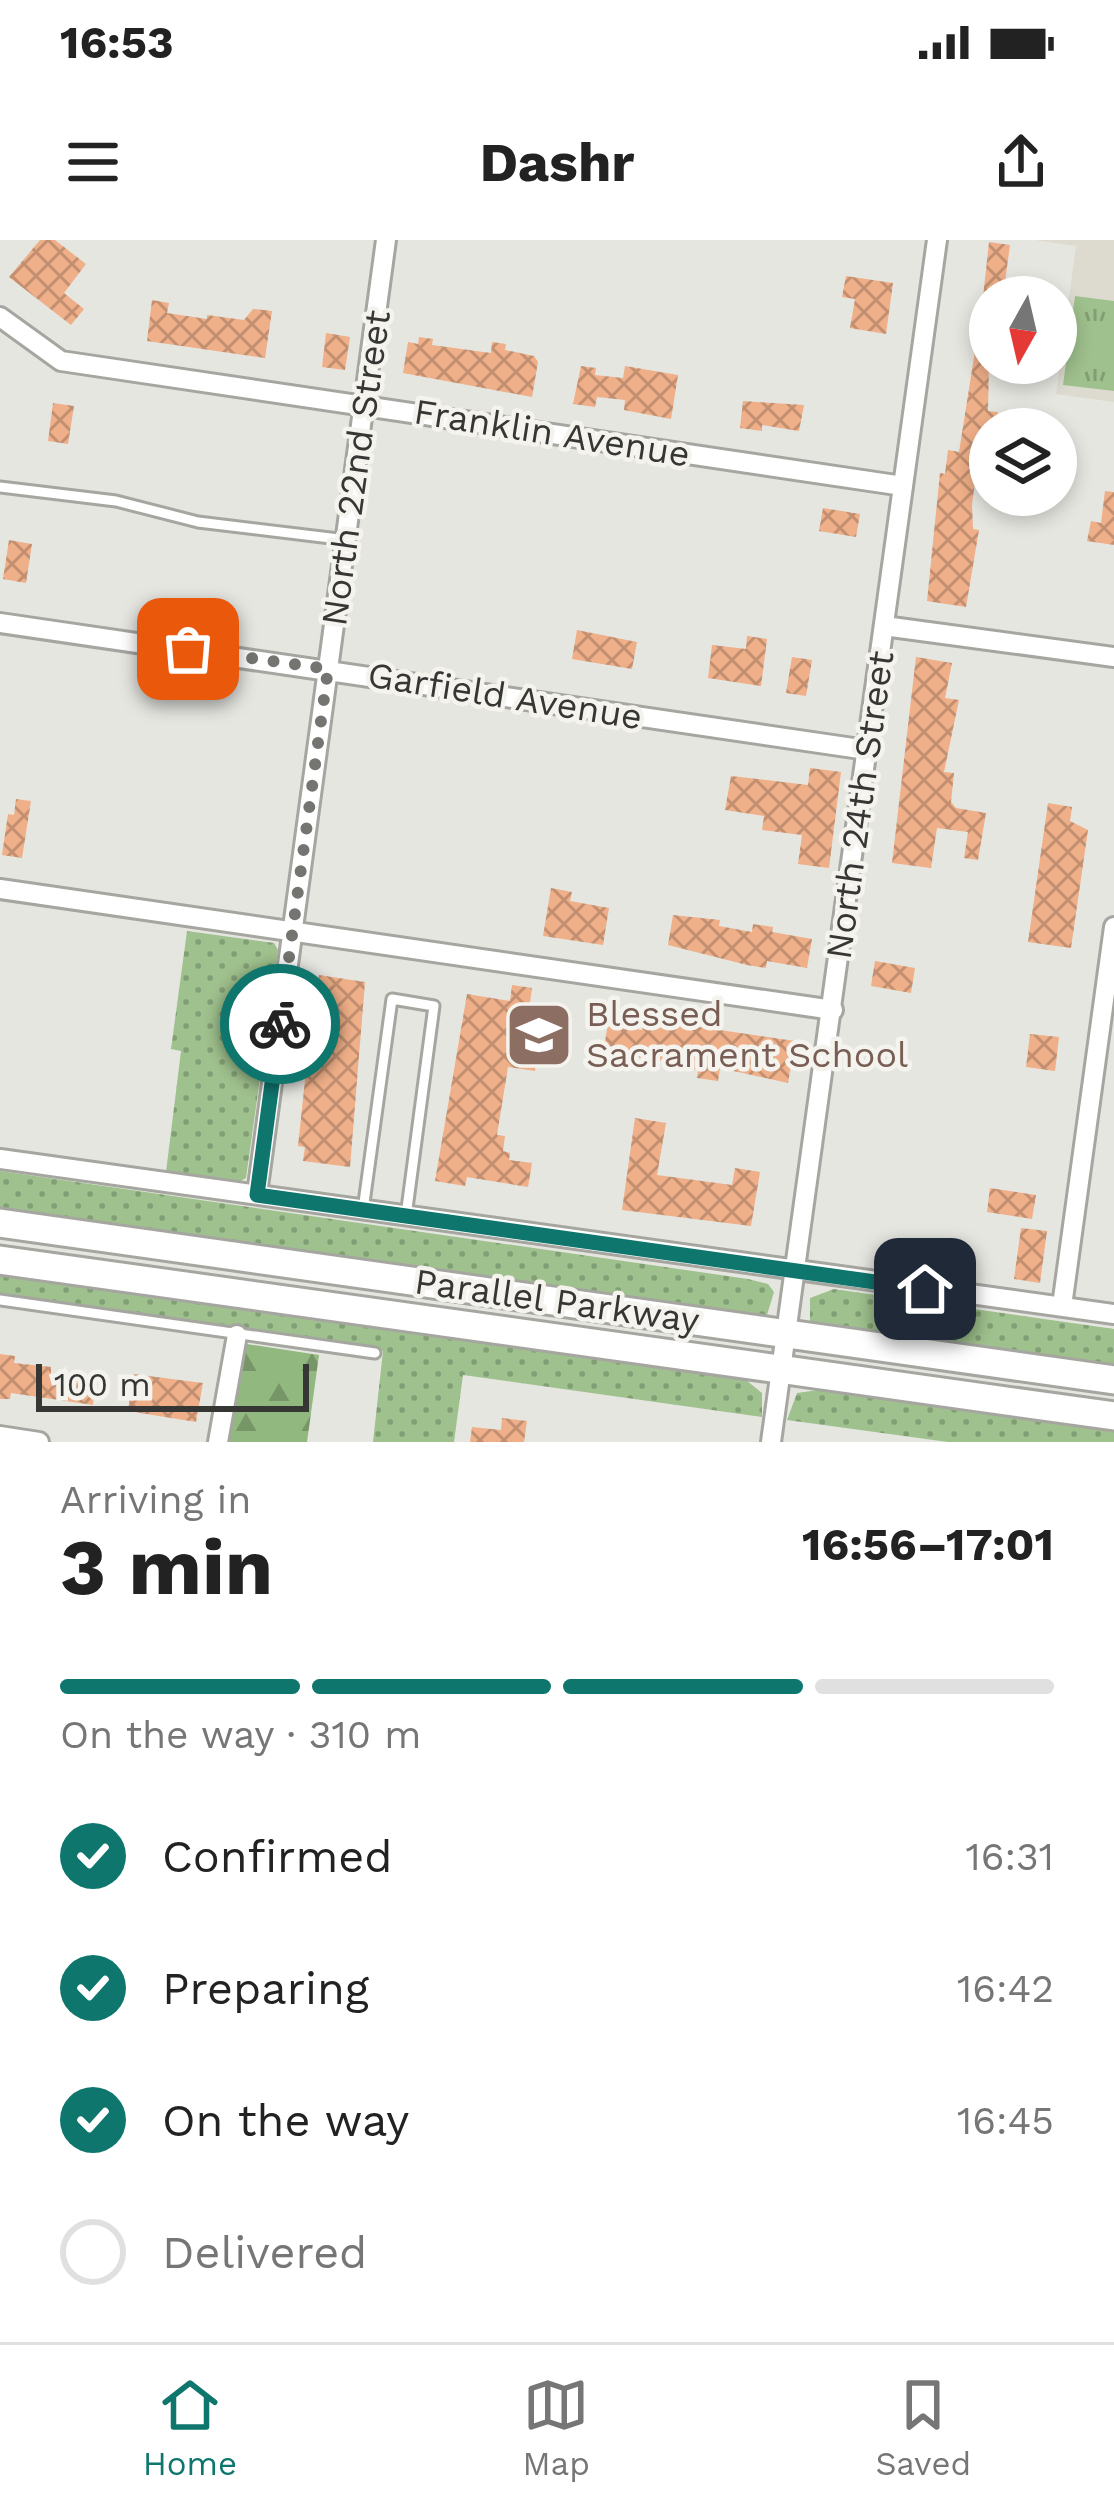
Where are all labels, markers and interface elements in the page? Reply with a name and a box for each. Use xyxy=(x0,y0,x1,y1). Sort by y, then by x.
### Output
text: 16:53 xyxy=(60,16,174,69)
icon: menu xyxy=(60,129,126,195)
icon: share xyxy=(988,129,1054,195)
text: Dashr xyxy=(479,131,635,194)
north arrow xyxy=(969,276,1077,384)
map controls xyxy=(969,276,1077,516)
street label: North 22nd Street xyxy=(313,307,399,629)
street label: Franklin Avenue xyxy=(411,390,693,476)
button: layers xyxy=(969,408,1077,516)
pin xyxy=(137,598,239,700)
icon: bag xyxy=(155,616,221,682)
street label: North 24th Street xyxy=(818,648,902,962)
street label: Garfield Avenue xyxy=(365,654,645,738)
courier xyxy=(220,964,340,1084)
icon: bike xyxy=(247,991,313,1057)
place label: Blessed Sacrament School xyxy=(586,993,908,1076)
school or university icon: Blessed Sacrament School xyxy=(504,1000,574,1070)
pin xyxy=(874,1238,976,1340)
icon: home xyxy=(892,1256,958,1322)
street label: Parallel Parkway xyxy=(412,1260,702,1342)
scale bar xyxy=(36,1358,309,1411)
text: 100 m xyxy=(54,1365,151,1404)
text: Arriving in xyxy=(60,1477,251,1522)
text: 16:56–17:01 xyxy=(802,1518,1054,1571)
text: 3 min xyxy=(60,1521,273,1613)
text: On the way · 310 m xyxy=(60,1712,421,1757)
icon: check xyxy=(60,1823,126,1889)
text: Confirmed xyxy=(162,1830,393,1883)
text: 16:31 xyxy=(966,1834,1054,1879)
icon: check xyxy=(60,1955,126,2021)
text: Preparing xyxy=(162,1962,369,2015)
text: 16:42 xyxy=(957,1966,1054,2011)
icon: check xyxy=(60,2087,126,2153)
text: On the way xyxy=(162,2094,409,2147)
text: 16:45 xyxy=(957,2098,1054,2143)
text: Delivered xyxy=(162,2226,367,2279)
tab: Home xyxy=(143,2372,237,2483)
tab: Map xyxy=(523,2372,590,2483)
tab: Saved xyxy=(875,2372,971,2483)

